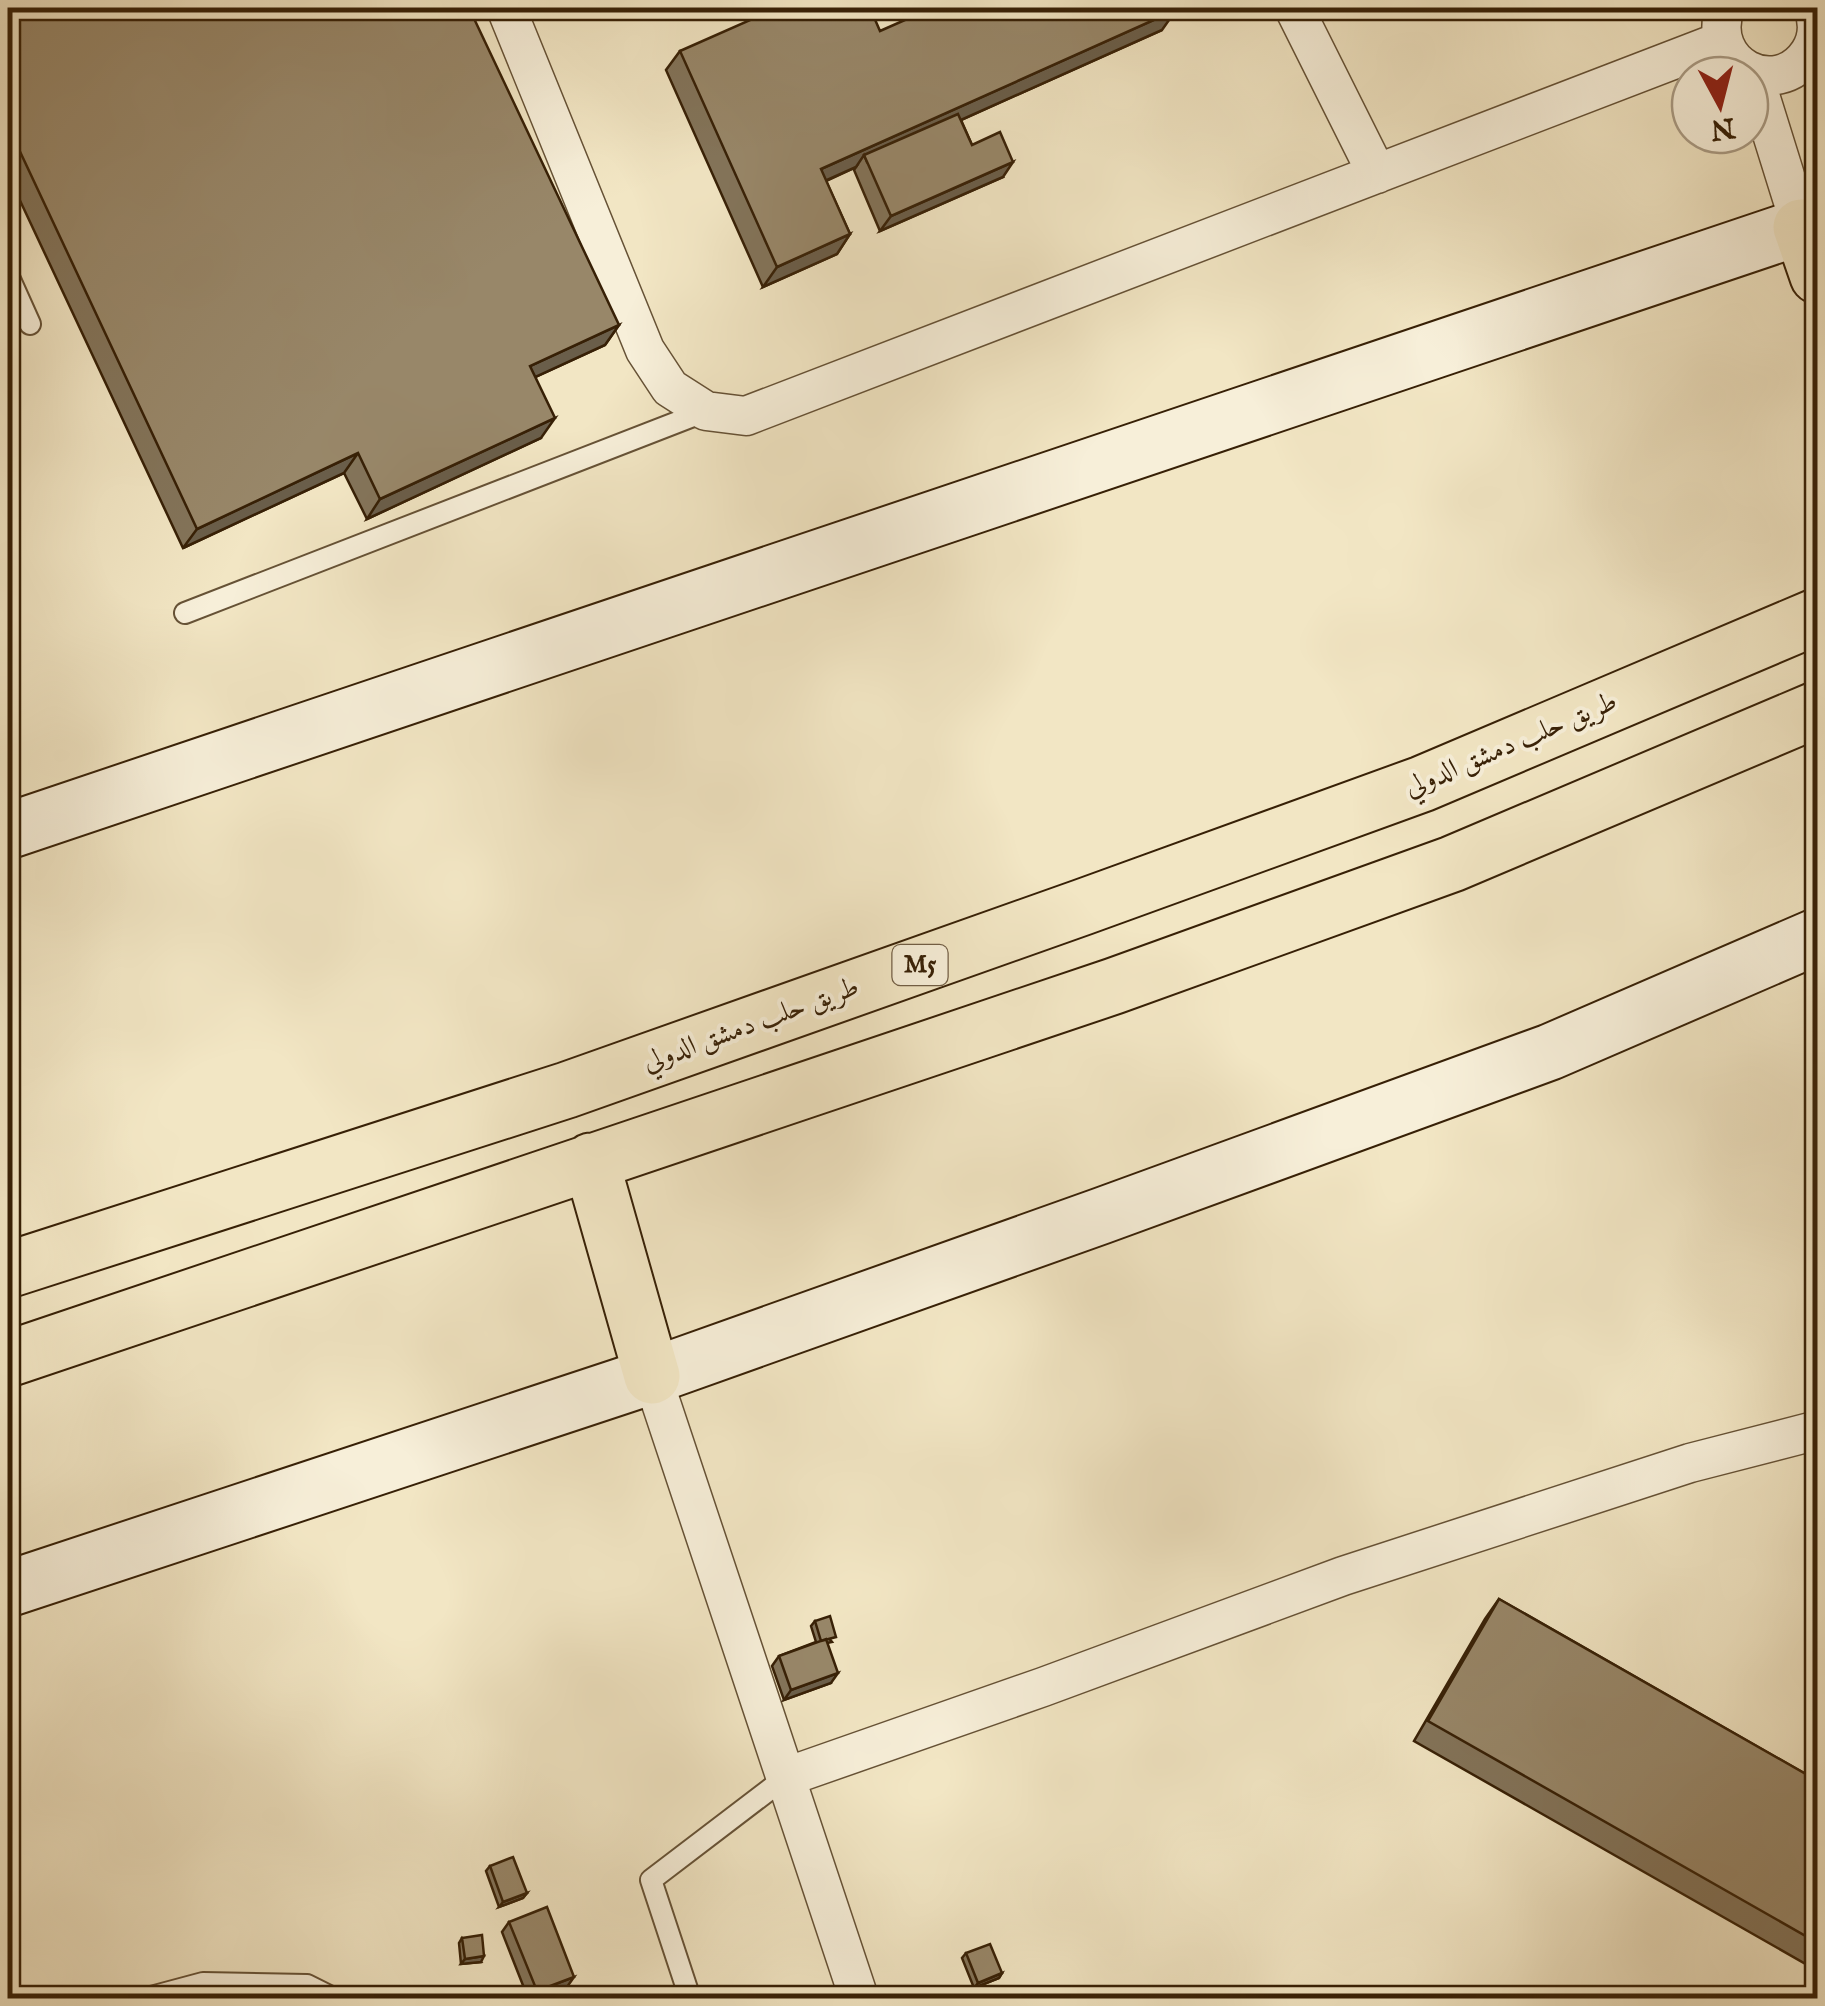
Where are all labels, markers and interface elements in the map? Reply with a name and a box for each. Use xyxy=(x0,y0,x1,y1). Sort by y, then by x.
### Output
north arrow xyxy=(1670,55,1770,155)
text: N xyxy=(1709,108,1738,146)
street label: طريق حلب دمشق الدولي xyxy=(1399,684,1624,808)
road number: M5 xyxy=(892,945,948,985)
street label: طريق حلب دمشق الدولي xyxy=(638,970,865,1083)

